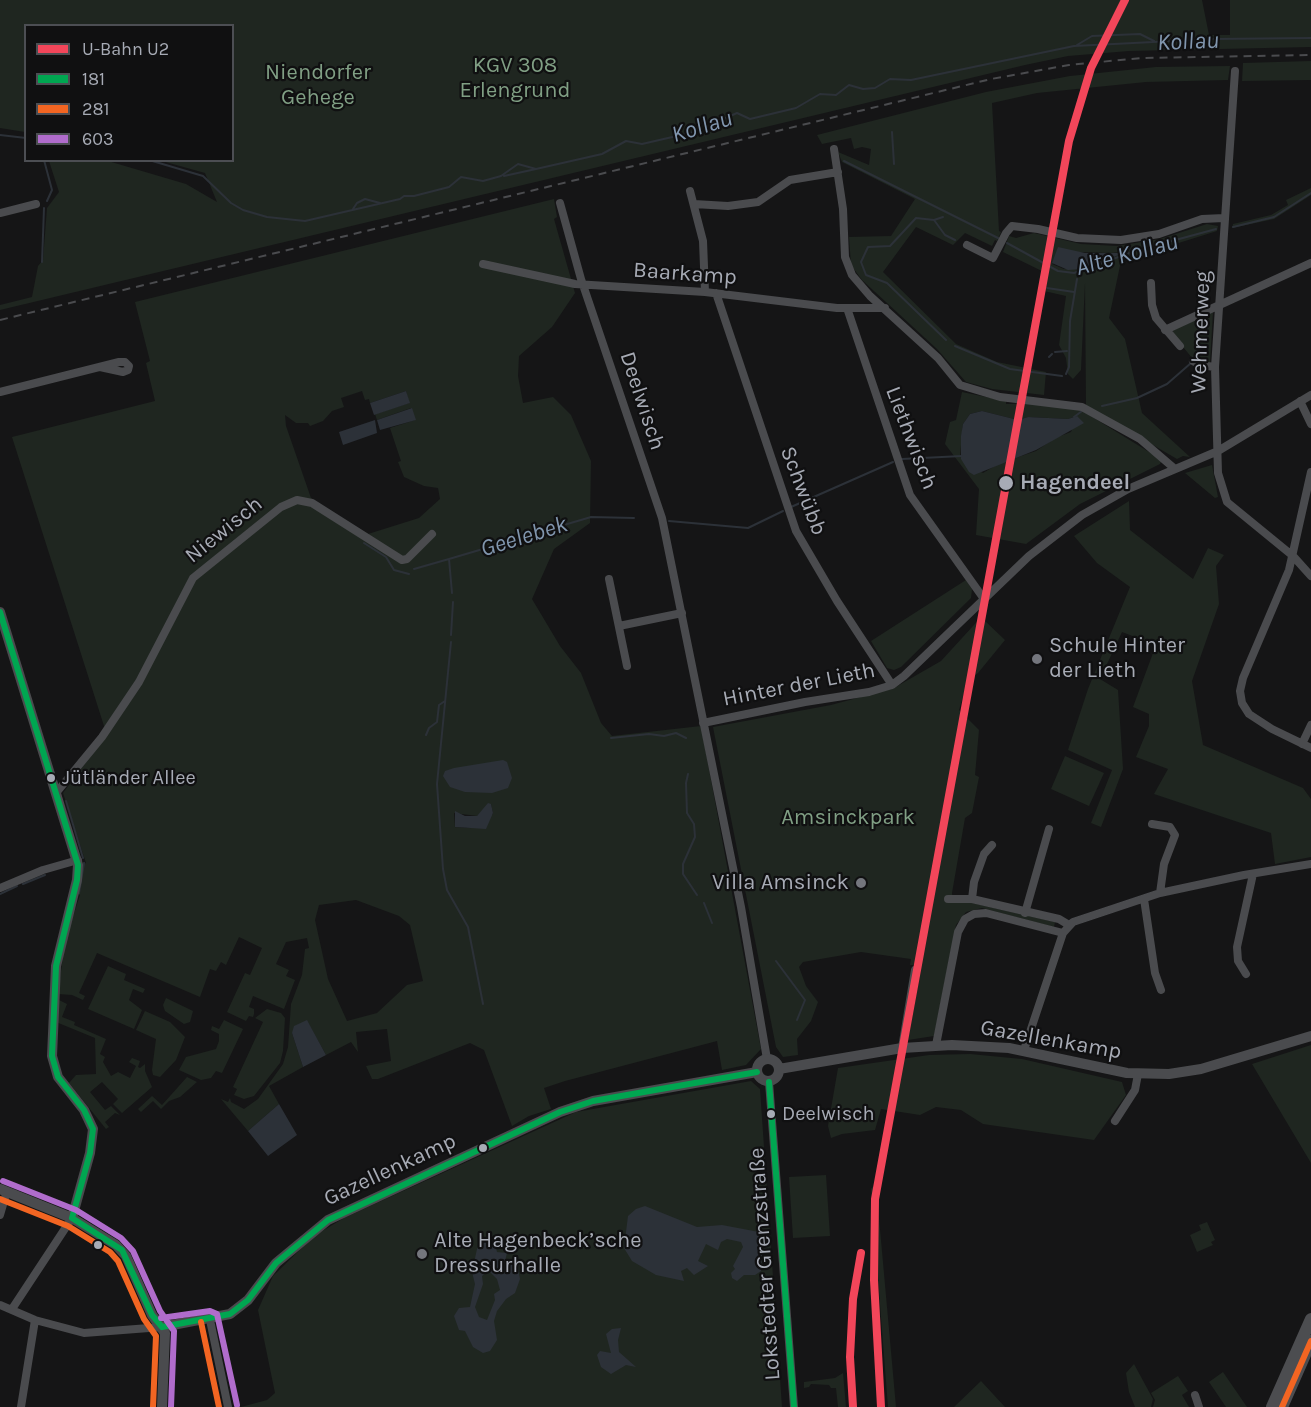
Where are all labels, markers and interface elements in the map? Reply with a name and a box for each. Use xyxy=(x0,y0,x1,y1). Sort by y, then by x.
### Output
legend xyxy=(24,24,234,162)
water label: Kollau xyxy=(1156,27,1220,57)
text: U-Bahn U2 xyxy=(82,38,169,60)
park label: KGV 308 Erlengrund xyxy=(459,53,571,104)
park label: Niendorfer Gehege xyxy=(265,60,371,112)
text: 181 xyxy=(82,68,105,90)
text: 281 xyxy=(82,98,109,120)
water label: Kollau xyxy=(668,104,736,150)
text: 603 xyxy=(82,128,114,150)
water label: Alte Kollau xyxy=(1073,227,1181,283)
street label: Baarkamp xyxy=(632,257,738,291)
street label: Wehmerweg xyxy=(1186,270,1216,394)
street label: Deelwisch xyxy=(614,348,670,454)
street label: Liethwisch xyxy=(879,383,943,493)
street label: Schwübb xyxy=(774,443,832,539)
place label: Hagendeel xyxy=(1020,470,1130,496)
marker: Hagendeel xyxy=(997,474,1015,492)
street label: Niewisch xyxy=(180,491,268,569)
water label: Geelebek xyxy=(477,510,571,564)
place label: Schule Hinter der Lieth xyxy=(1049,633,1185,684)
marker: Schule Hinter der Lieth xyxy=(1030,652,1044,666)
street label: Hinter der Lieth xyxy=(721,657,877,713)
place label: Jütländer Allee xyxy=(62,766,196,790)
marker: Jütländer Allee xyxy=(45,772,57,784)
park label: Amsinckpark xyxy=(781,805,915,831)
place label: Villa Amsinck xyxy=(712,870,849,896)
marker: Villa Amsinck xyxy=(854,876,868,890)
street label: Gazellenkamp xyxy=(978,1015,1124,1065)
place label: Deelwisch xyxy=(782,1102,875,1126)
marker: Deelwisch xyxy=(765,1108,777,1120)
street label: Gazellenkamp xyxy=(320,1128,460,1212)
unlabelled marker xyxy=(477,1142,489,1154)
street label: Lokstedter Grenzstraße xyxy=(744,1147,786,1381)
place label: Alte Hagenbeck’sche Dressurhalle xyxy=(434,1228,642,1280)
unlabelled marker xyxy=(92,1239,104,1251)
marker: Alte Hagenbeck’sche Dressurhalle xyxy=(415,1247,429,1261)

